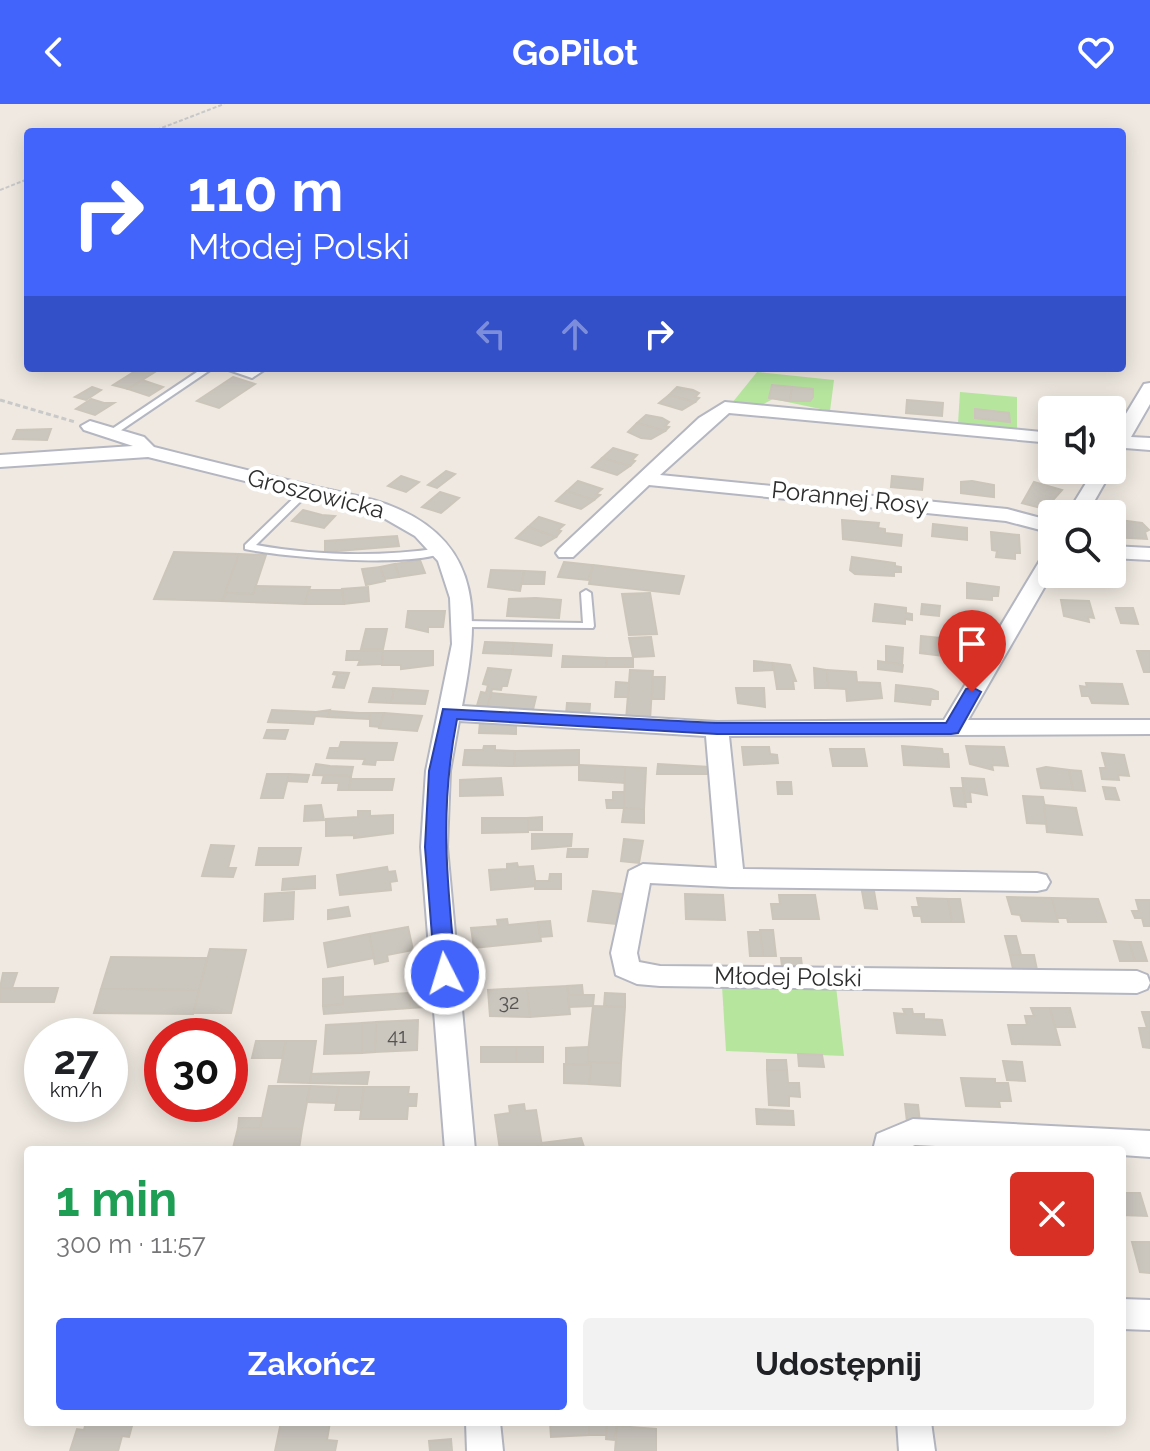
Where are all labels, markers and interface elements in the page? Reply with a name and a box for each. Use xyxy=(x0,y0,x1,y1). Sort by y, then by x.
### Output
icon: back xyxy=(32,30,76,74)
icon: heart xyxy=(1074,30,1118,74)
text: GoPilot xyxy=(512,31,638,73)
text: 110 m xyxy=(188,158,343,224)
icon: right xyxy=(56,160,160,264)
text: Młodej Polski xyxy=(188,225,410,267)
icon: left xyxy=(469,312,513,356)
icon: ahead xyxy=(553,312,597,356)
icon: right xyxy=(637,312,681,356)
map controls xyxy=(1038,396,1126,588)
button: sound xyxy=(1038,396,1126,484)
street label: Groszowicka xyxy=(245,462,388,525)
street label: Porannej Rosy xyxy=(770,475,930,520)
button: search xyxy=(1038,500,1126,588)
pin xyxy=(938,610,1006,692)
icon: arrive xyxy=(950,622,994,666)
position arrow xyxy=(403,932,487,1016)
street label: Młodej Polski xyxy=(714,961,862,992)
house number: 32 xyxy=(498,990,520,1014)
speed limit sign: 30 xyxy=(144,1018,248,1122)
house number: 41 xyxy=(387,1024,407,1048)
text: 27 xyxy=(53,1036,98,1083)
text: km/h xyxy=(50,1078,102,1102)
text: 1 min xyxy=(56,1171,177,1227)
button: close xyxy=(1010,1172,1094,1256)
text: 300 m · 11:57 xyxy=(56,1229,206,1259)
button: Zakończ xyxy=(56,1318,567,1410)
button: Udostępnij xyxy=(583,1318,1094,1410)

